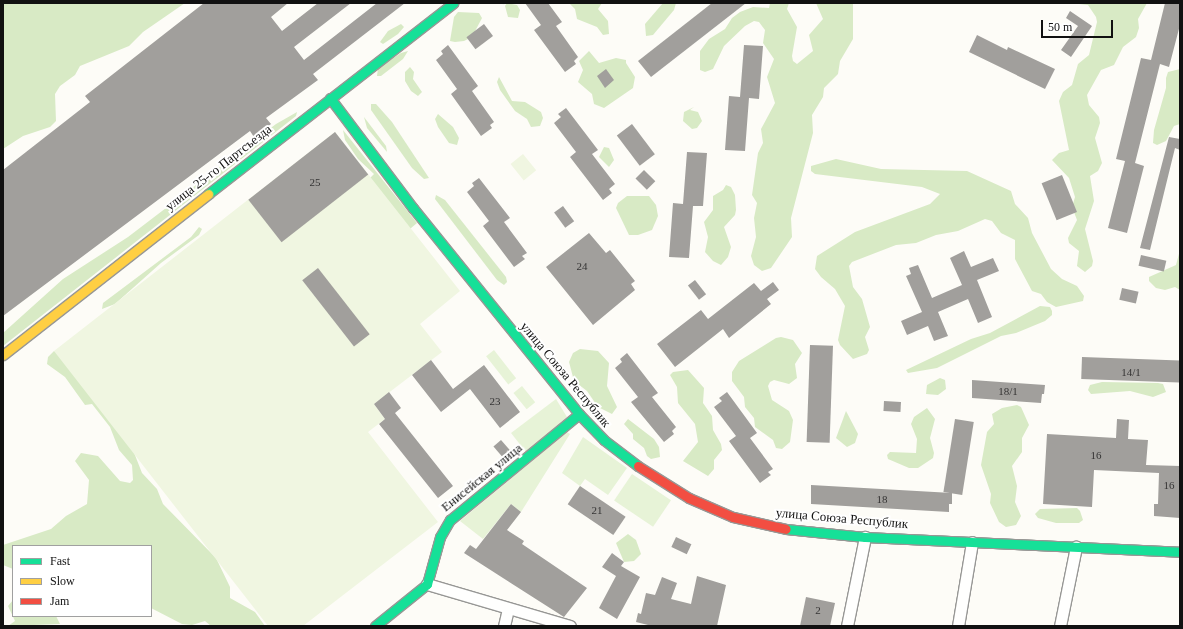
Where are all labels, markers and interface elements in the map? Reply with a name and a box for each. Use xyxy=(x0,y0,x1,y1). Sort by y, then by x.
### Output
scale bar xyxy=(1043,12,1115,38)
text: 50 m xyxy=(1048,20,1072,34)
street label: улица 25-го Партсъезда xyxy=(163,122,275,214)
house number: 25 xyxy=(310,175,320,189)
house number: 24 xyxy=(576,259,588,273)
street label: улица Союза Республик xyxy=(516,319,614,431)
house number: 14/1 xyxy=(1121,365,1141,379)
house number: 18/1 xyxy=(998,384,1018,398)
house number: 23 xyxy=(490,394,500,408)
street label: Енисейская улица xyxy=(438,441,526,515)
house number: 16 xyxy=(1090,448,1102,462)
house number: 16 xyxy=(1164,478,1174,492)
house number: 18 xyxy=(876,492,888,506)
house number: 21 xyxy=(592,503,602,517)
street label: улица Союза Республик xyxy=(775,505,909,533)
legend xyxy=(12,545,152,617)
text: Fast xyxy=(50,554,70,568)
text: Slow xyxy=(50,574,75,588)
text: Jam xyxy=(50,594,69,608)
house number: 2 xyxy=(815,603,821,617)

